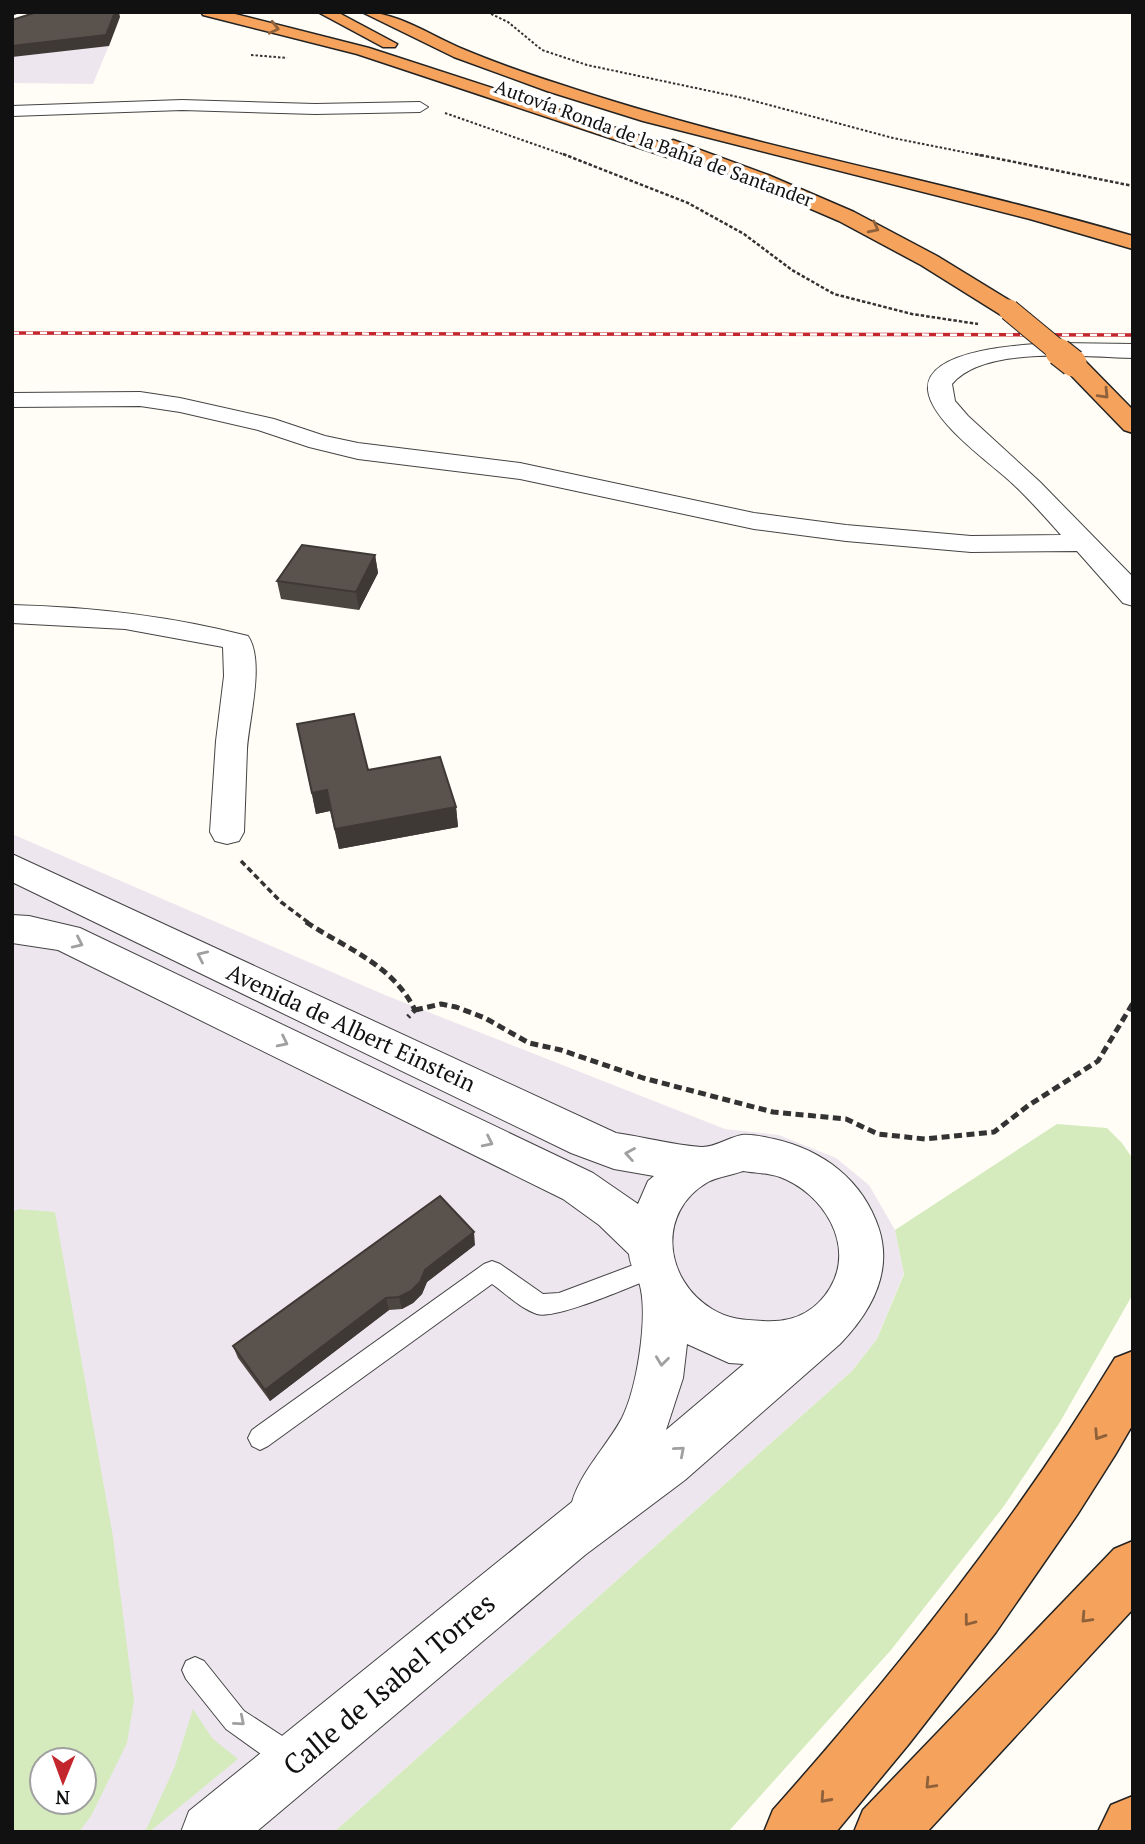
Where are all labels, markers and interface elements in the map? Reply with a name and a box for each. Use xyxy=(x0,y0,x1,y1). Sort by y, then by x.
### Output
one-way arrow xyxy=(268,19,280,34)
street label: Autovía Ronda de la Bahía de Santander xyxy=(492,73,817,212)
one-way arrow xyxy=(867,220,879,234)
one-way arrow xyxy=(1095,385,1108,398)
one-way arrow xyxy=(71,935,83,949)
one-way arrow xyxy=(197,951,209,965)
street label: Avenida de Albert Einstein xyxy=(222,956,481,1099)
one-way arrow xyxy=(276,1033,288,1047)
one-way arrow xyxy=(481,1133,493,1147)
one-way arrow xyxy=(624,1147,636,1162)
one-way arrow xyxy=(654,1355,669,1367)
one-way arrow xyxy=(1094,1427,1107,1440)
one-way arrow xyxy=(672,1447,685,1459)
street label: Calle de Isabel Torres xyxy=(275,1584,502,1783)
one-way arrow xyxy=(1082,1610,1095,1623)
one-way arrow xyxy=(964,1613,977,1626)
one-way arrow xyxy=(231,1713,244,1725)
north arrow xyxy=(28,1746,98,1816)
one-way arrow xyxy=(926,1776,939,1789)
text: N xyxy=(55,1786,70,1811)
one-way arrow xyxy=(821,1789,833,1802)

